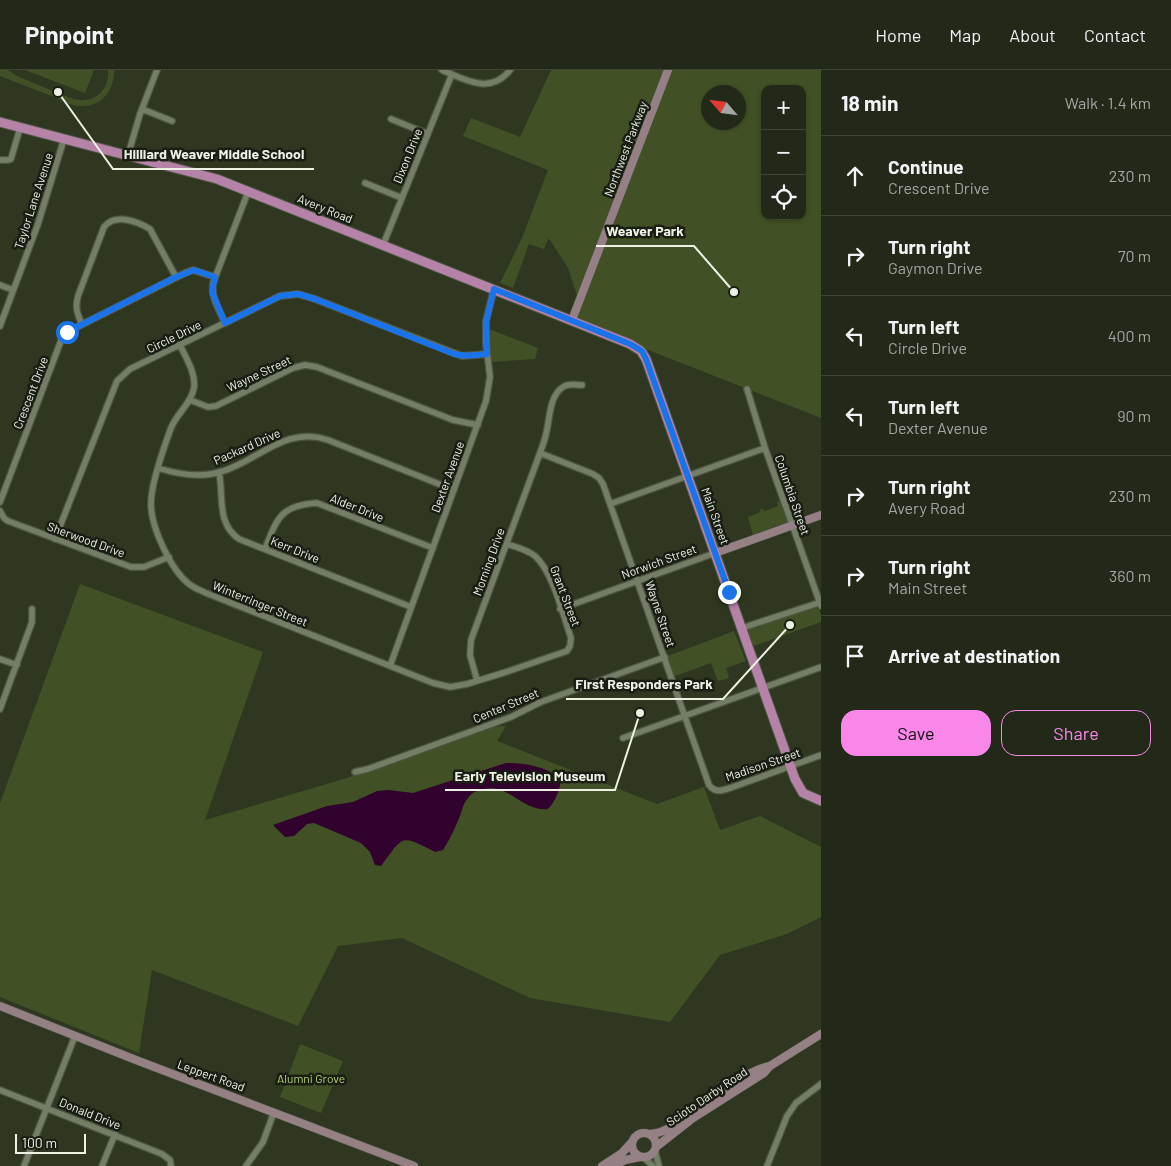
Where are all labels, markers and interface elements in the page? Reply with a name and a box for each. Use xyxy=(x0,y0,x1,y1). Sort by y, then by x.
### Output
text: Pinpoint xyxy=(25,20,114,49)
text: Home xyxy=(875,24,921,46)
text: Map xyxy=(949,24,981,46)
text: About xyxy=(1009,24,1056,46)
text: Contact xyxy=(1084,24,1146,46)
north arrow xyxy=(701,85,746,130)
map controls xyxy=(761,85,806,220)
button: + xyxy=(761,85,806,130)
text: 18 min xyxy=(841,90,898,115)
text: Walk · 1.4 km xyxy=(1065,93,1151,112)
street label: Northwest Parkway xyxy=(600,99,650,198)
street label: Dixon Drive xyxy=(390,126,424,185)
button: − xyxy=(761,130,806,175)
callout: Hilliard Weaver Middle School xyxy=(113,140,314,169)
text: Hilliard Weaver Middle School xyxy=(124,145,304,162)
street label: Taylor Lane Avenue xyxy=(11,151,55,251)
text: Continue xyxy=(888,155,964,178)
icon: ahead xyxy=(841,162,869,190)
text: 230 m xyxy=(1109,166,1151,185)
button: locate xyxy=(761,175,806,220)
text: Crescent Drive xyxy=(888,178,990,197)
street label: Avery Road xyxy=(296,191,355,225)
callout: Weaver Park xyxy=(596,217,694,246)
text: Weaver Park xyxy=(606,222,684,239)
text: Turn right xyxy=(888,235,970,258)
icon: right xyxy=(841,242,869,270)
text: 70 m xyxy=(1118,246,1151,265)
text: Gaymon Drive xyxy=(888,258,982,277)
text: Turn left xyxy=(888,315,959,338)
street label: Circle Drive xyxy=(144,317,203,355)
route start xyxy=(56,321,79,344)
icon: left xyxy=(841,322,869,350)
text: 400 m xyxy=(1108,326,1151,345)
text: Circle Drive xyxy=(888,338,967,357)
street label: Wayne Street xyxy=(224,352,293,394)
street label: Crescent Drive xyxy=(10,355,50,431)
text: Turn left xyxy=(888,395,959,418)
icon: left xyxy=(841,402,869,430)
text: 90 m xyxy=(1117,406,1151,425)
text: Dexter Avenue xyxy=(888,418,988,437)
street label: Packard Drive xyxy=(211,425,282,467)
street label: Dexter Avenue xyxy=(428,439,466,514)
street label: Columbia Street xyxy=(773,453,813,537)
text: Turn right xyxy=(888,475,970,498)
icon: right xyxy=(841,482,869,510)
street label: Main Street xyxy=(699,485,733,546)
text: 230 m xyxy=(1109,486,1151,505)
street label: Alder Drive xyxy=(329,490,386,524)
text: Avery Road xyxy=(888,498,965,517)
street label: Sherwood Drive xyxy=(46,519,127,560)
street label: Morning Drive xyxy=(469,526,507,597)
street label: Kerr Drive xyxy=(269,533,322,565)
street label: Norwich Street xyxy=(619,541,698,581)
text: Turn right xyxy=(888,555,970,578)
icon: right xyxy=(841,562,869,590)
street label: Grant Street xyxy=(548,563,584,628)
text: 360 m xyxy=(1109,566,1151,585)
street label: Winterringer Street xyxy=(211,578,310,629)
text: Main Street xyxy=(888,578,967,597)
street label: Wayne Street xyxy=(643,579,679,649)
route end xyxy=(718,581,741,604)
icon: arrive xyxy=(841,642,869,670)
text: Arrive at destination xyxy=(888,644,1060,667)
callout: First Responders Park xyxy=(566,670,723,699)
text: First Responders Park xyxy=(575,675,713,692)
street label: Center Street xyxy=(471,685,541,725)
button: Save xyxy=(841,710,991,756)
button: Share xyxy=(1001,710,1151,756)
street label: Madison Street xyxy=(723,745,802,783)
callout: Early Television Museum xyxy=(445,761,615,790)
text: Early Television Museum xyxy=(455,767,606,784)
street label: Leppert Road xyxy=(176,1056,247,1094)
street label: Scioto Darby Road xyxy=(663,1064,750,1128)
park label: Alumni Grove xyxy=(277,1071,345,1085)
street label: Donald Drive xyxy=(58,1094,123,1132)
scale bar xyxy=(15,1131,86,1154)
text: 100 m xyxy=(22,1134,57,1151)

